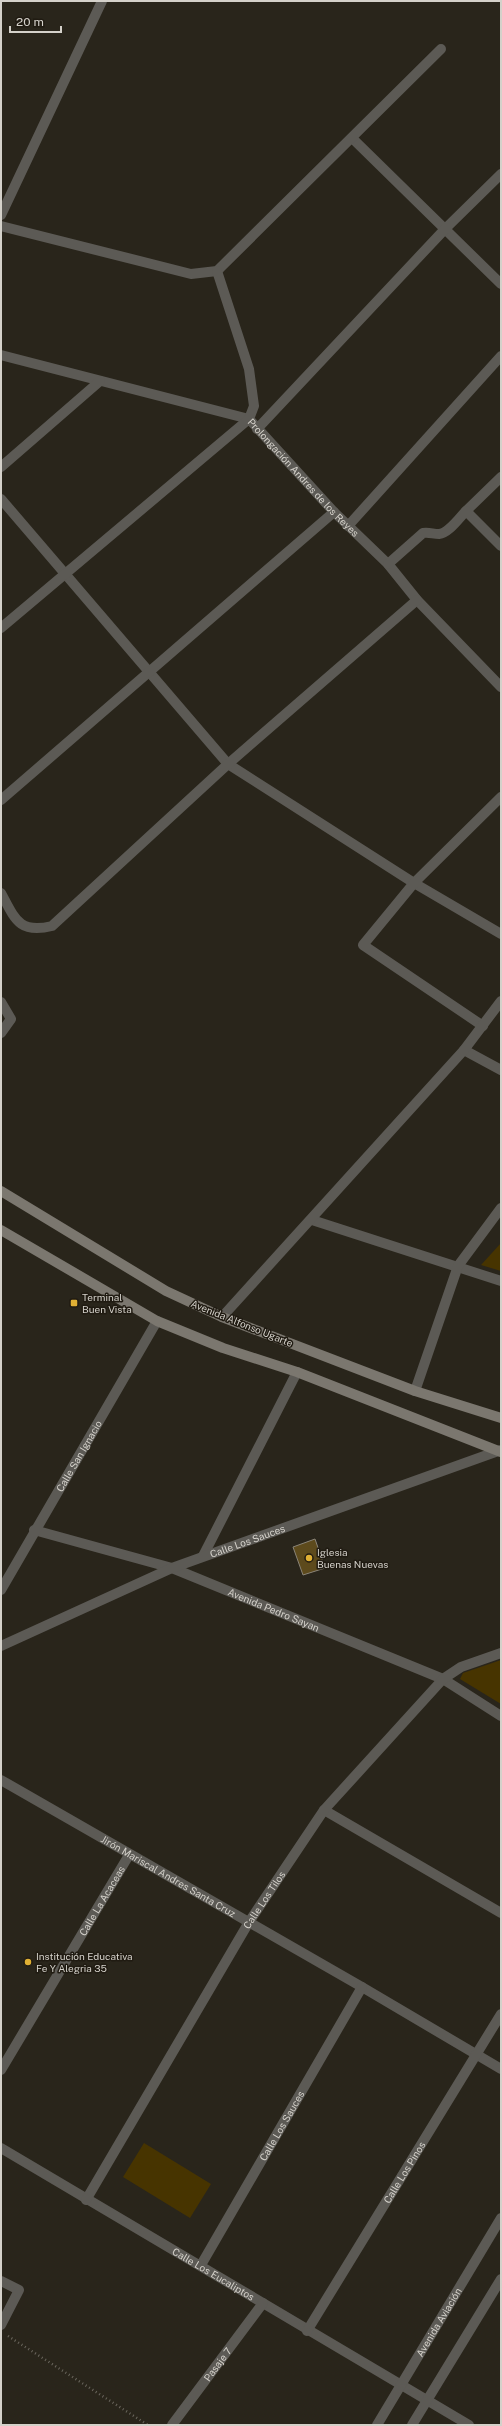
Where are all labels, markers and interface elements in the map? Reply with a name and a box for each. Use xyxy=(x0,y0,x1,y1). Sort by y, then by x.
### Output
scale bar xyxy=(10,8,61,34)
text: 20 m xyxy=(16,15,44,29)
street label: Prolongación Andres de los Reyes xyxy=(245,416,362,539)
place label: Terminal Buen Vista xyxy=(82,1291,132,1315)
street label: Avenida Alfonso Ugarte xyxy=(189,1297,295,1349)
marker: Terminal Buen Vista xyxy=(69,1298,79,1308)
street label: Calle San Ignacio xyxy=(53,1418,104,1494)
street label: Calle Los Sauces xyxy=(208,1522,287,1560)
place label: Iglesia Buenas Nuevas xyxy=(317,1546,388,1570)
marker: Iglesia Buenas Nuevas xyxy=(304,1553,314,1563)
street label: Avenida Pedro Sayan xyxy=(226,1586,321,1634)
street label: Jirón Mariscal Andres Santa Cruz xyxy=(99,1833,238,1919)
street label: Calle La Acaceas xyxy=(76,1864,127,1938)
street label: Calle Los Tilos xyxy=(240,1869,287,1931)
place label: Institución Educativa Fe Y Alegria 35 xyxy=(36,1950,133,1974)
marker: Institución Educativa Fe Y Alegria 35 xyxy=(23,1957,33,1967)
street label: Calle Los Sauces xyxy=(257,2089,307,2163)
street label: Calle Los Pinos xyxy=(381,2139,428,2205)
street label: Calle Los Eucaliptos xyxy=(170,2245,257,2303)
street label: Avenida Aviación xyxy=(413,2285,464,2359)
street label: Pasaje 7 xyxy=(201,2345,234,2383)

